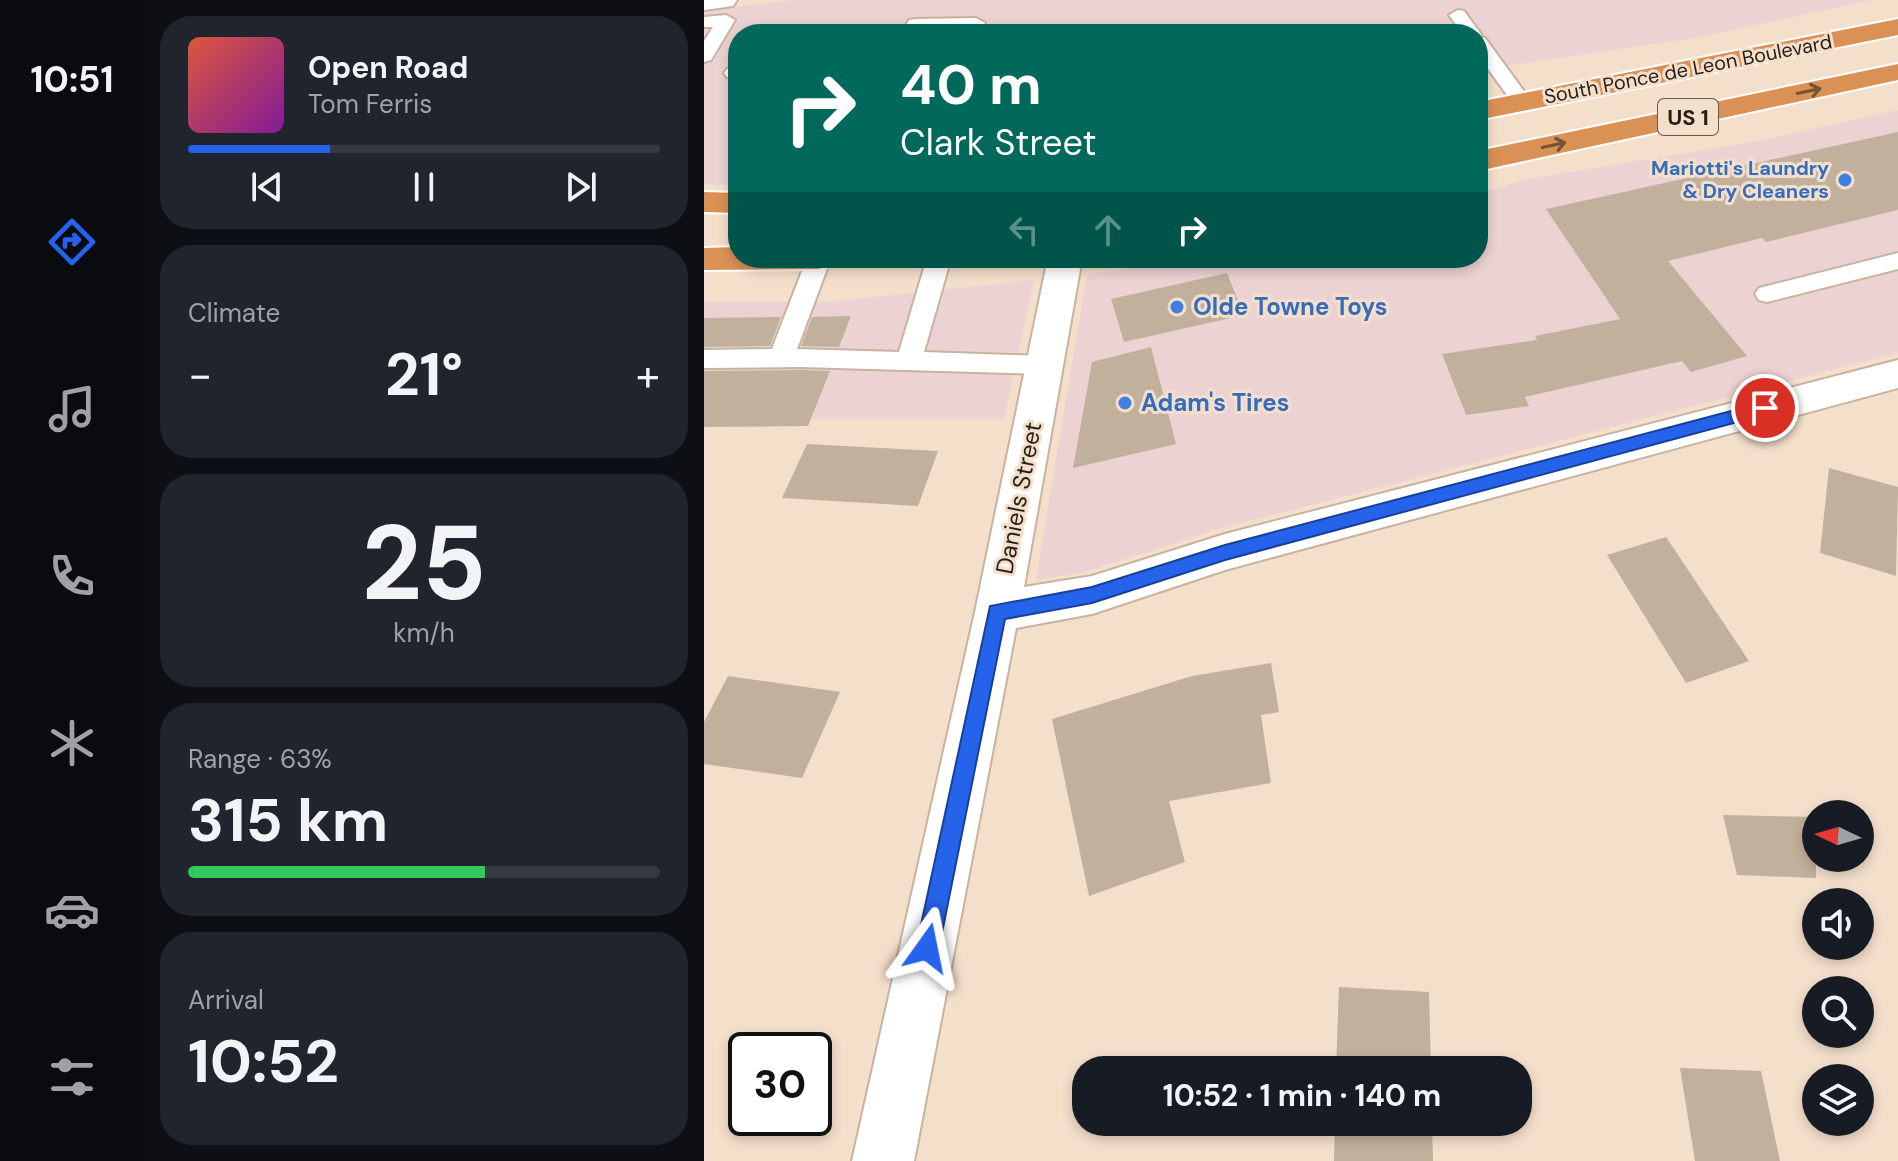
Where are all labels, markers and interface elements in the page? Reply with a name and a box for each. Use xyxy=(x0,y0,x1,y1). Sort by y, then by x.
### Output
street label: South Ponce de Leon Boulevard xyxy=(1542,28,1834,110)
text: Open Road xyxy=(308,48,468,87)
text: 40 m xyxy=(900,48,1042,121)
text: 10:51 xyxy=(30,56,114,103)
icon: right xyxy=(768,56,872,160)
one-way arrow xyxy=(1795,83,1821,98)
text: Tom Ferris xyxy=(308,87,432,121)
road number: US 1 xyxy=(1658,99,1718,135)
text: Clark Street xyxy=(900,119,1097,166)
one-way arrow xyxy=(1541,137,1567,152)
place label: Mariotti's Laundry & Dry Cleaners xyxy=(1651,155,1829,204)
icon: previous xyxy=(245,165,289,209)
icon: pause xyxy=(402,165,446,209)
icon: next xyxy=(559,165,603,209)
marker: Mariotti's Laundry & Dry Cleaners xyxy=(1836,171,1854,189)
icon: left xyxy=(1002,208,1046,252)
icon: ahead xyxy=(1086,208,1130,252)
icon: right xyxy=(1170,208,1214,252)
icon: directions xyxy=(44,214,100,270)
place label: Olde Towne Toys xyxy=(1193,291,1387,322)
text: Climate xyxy=(188,296,280,330)
marker: Olde Towne Toys xyxy=(1168,298,1186,316)
text: 21° xyxy=(385,335,463,414)
text: − xyxy=(188,346,212,404)
text: + xyxy=(636,346,660,404)
pin xyxy=(1731,374,1799,442)
icon: music xyxy=(44,381,100,437)
icon: arrive xyxy=(1743,386,1787,430)
place label: Adam's Tires xyxy=(1141,387,1290,418)
marker: Adam's Tires xyxy=(1116,394,1134,412)
street label: Daniels Street xyxy=(989,419,1048,577)
text: 25 xyxy=(362,496,486,631)
icon: phone xyxy=(44,548,100,604)
text: km/h xyxy=(393,616,455,650)
icon: climate xyxy=(44,715,100,771)
text: Range · 63% xyxy=(188,742,332,776)
text: 315 km xyxy=(188,781,388,860)
north arrow xyxy=(1802,800,1874,872)
map controls xyxy=(1802,800,1874,1136)
icon: car xyxy=(44,882,100,938)
button: sound xyxy=(1802,888,1874,960)
position arrow xyxy=(885,906,969,990)
button: search xyxy=(1802,976,1874,1048)
text: Arrival xyxy=(188,983,264,1017)
text: 10:52 xyxy=(188,1022,339,1101)
speed limit sign: 30 xyxy=(728,1032,832,1136)
icon: filters xyxy=(44,1049,100,1105)
button: layers xyxy=(1802,1064,1874,1136)
text: 10:52 · 1 min · 140 m xyxy=(1163,1076,1441,1115)

